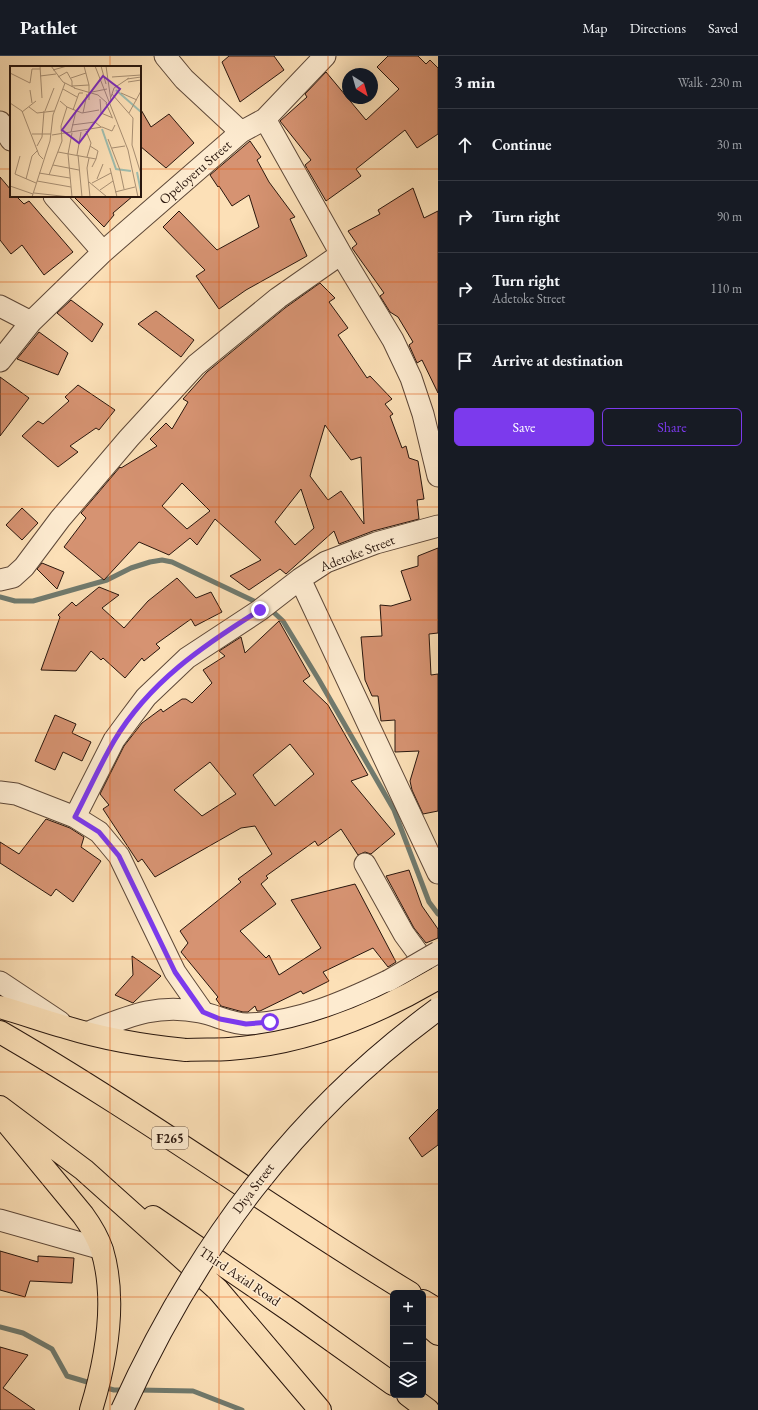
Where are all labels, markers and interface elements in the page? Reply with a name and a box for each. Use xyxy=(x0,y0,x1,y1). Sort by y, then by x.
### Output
text: Pathlet xyxy=(20,15,77,40)
text: Map xyxy=(582,19,608,37)
text: Directions xyxy=(630,19,686,37)
text: Saved xyxy=(708,19,738,37)
inset map xyxy=(10,66,141,197)
north arrow xyxy=(342,68,378,104)
text: 3 min xyxy=(454,71,495,93)
text: Walk · 230 m xyxy=(678,74,742,91)
icon: ahead xyxy=(454,134,476,156)
street label: Opeloyeru Street xyxy=(155,135,235,208)
text: Continue xyxy=(492,135,552,154)
text: 30 m xyxy=(717,136,742,153)
icon: right xyxy=(454,206,476,228)
text: Turn right xyxy=(492,207,560,226)
text: 90 m xyxy=(717,208,742,225)
text: Turn right xyxy=(492,271,560,290)
icon: right xyxy=(454,278,476,300)
text: 110 m xyxy=(711,280,742,297)
text: Adetoke Street xyxy=(492,290,565,307)
icon: arrive xyxy=(454,350,476,372)
text: Arrive at destination xyxy=(492,351,623,370)
button: Save xyxy=(454,408,594,446)
button: Share xyxy=(602,408,742,446)
street label: Adetoke Street xyxy=(316,530,398,576)
route end xyxy=(251,601,269,619)
route start xyxy=(261,1013,279,1031)
road number: F265 xyxy=(152,1127,188,1149)
street label: Diya Street xyxy=(228,1159,278,1217)
street label: Third Axial Road xyxy=(196,1242,285,1310)
map controls xyxy=(390,1290,426,1398)
button: + xyxy=(390,1290,426,1326)
button: − xyxy=(390,1326,426,1362)
button: layers xyxy=(390,1362,426,1398)

